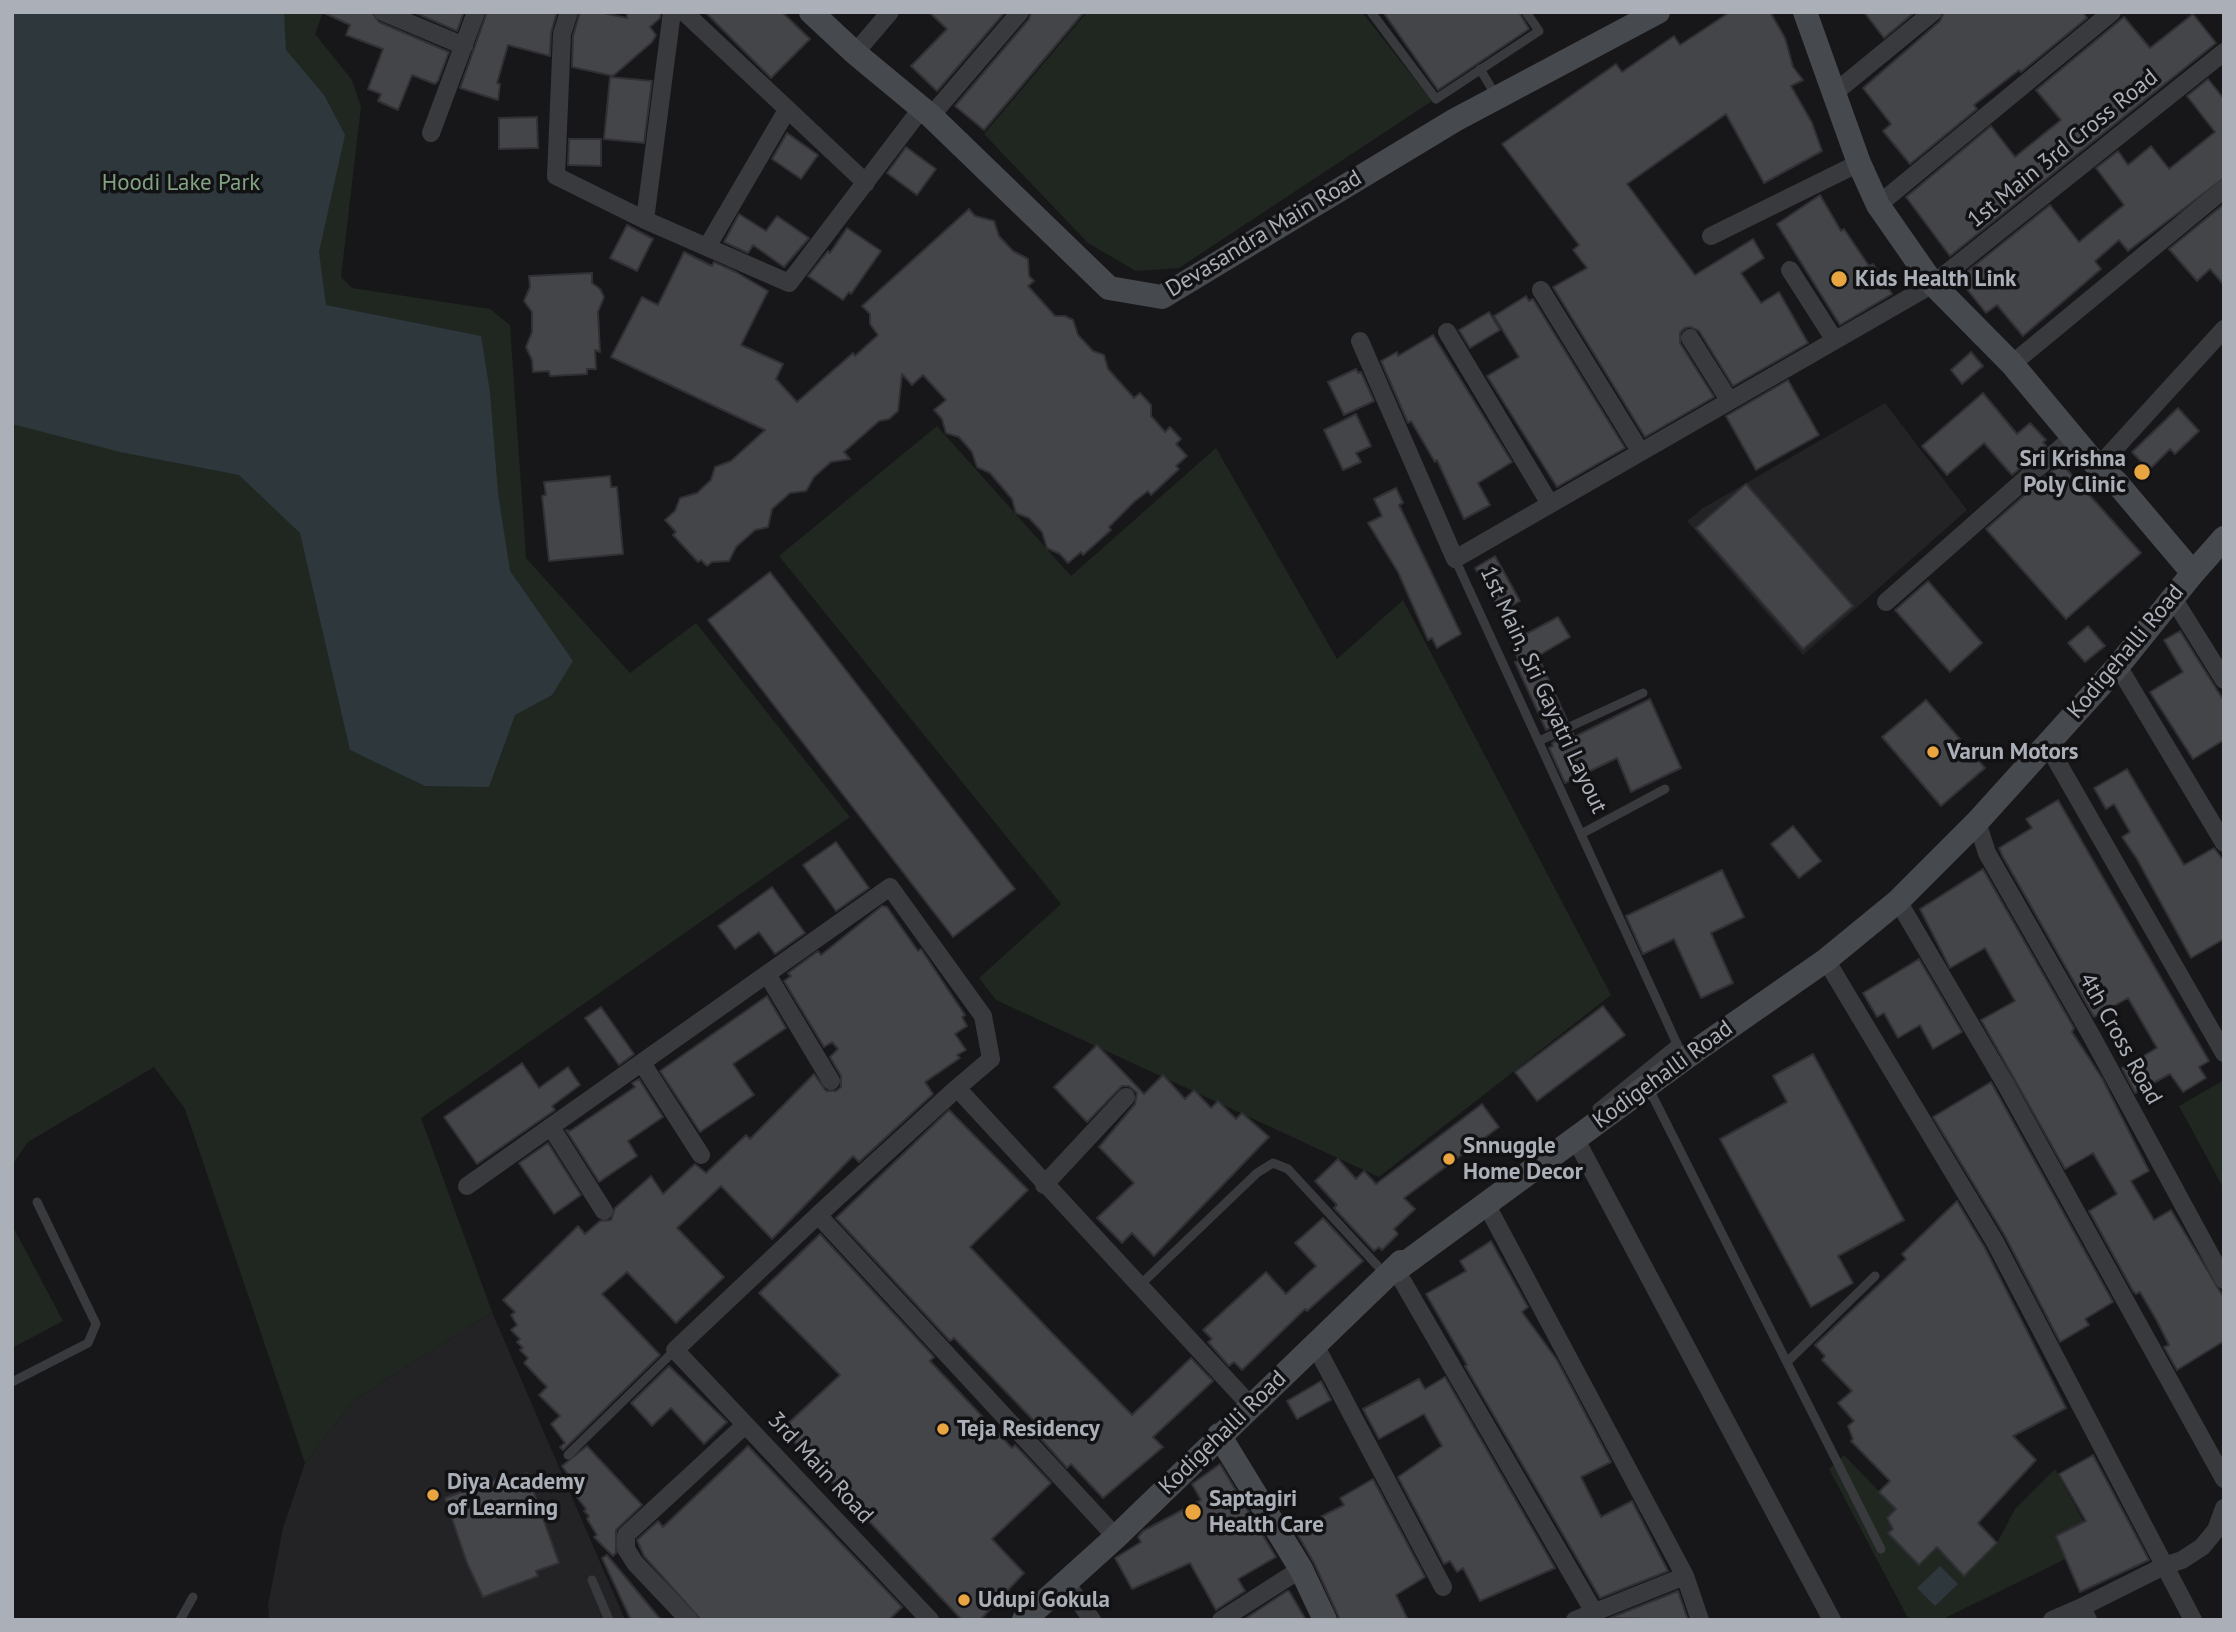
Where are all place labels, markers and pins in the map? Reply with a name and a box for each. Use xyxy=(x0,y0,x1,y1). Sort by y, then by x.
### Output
place label: Kids Health Link xyxy=(1855,265,2016,293)
marker: Kids Health Link xyxy=(1829,269,1849,289)
place label: Sri Krishna Poly Clinic xyxy=(2019,445,2126,499)
marker: Sri Krishna Poly Clinic xyxy=(2132,462,2152,482)
place label: Varun Motors xyxy=(1947,738,2079,766)
marker: Varun Motors xyxy=(1925,744,1941,760)
place label: Snnuggle Home Decor xyxy=(1463,1132,1583,1186)
marker: Snnuggle Home Decor xyxy=(1441,1151,1457,1167)
place label: Teja Residency xyxy=(957,1415,1100,1443)
marker: Teja Residency xyxy=(935,1421,951,1437)
place label: Diya Academy of Learning xyxy=(447,1468,585,1522)
place label: Saptagiri Health Care xyxy=(1209,1485,1324,1539)
marker: Diya Academy of Learning xyxy=(425,1487,441,1503)
marker: Saptagiri Health Care xyxy=(1183,1502,1203,1522)
place label: Udupi Gokula xyxy=(978,1586,1110,1614)
marker: Udupi Gokula xyxy=(956,1592,972,1608)

